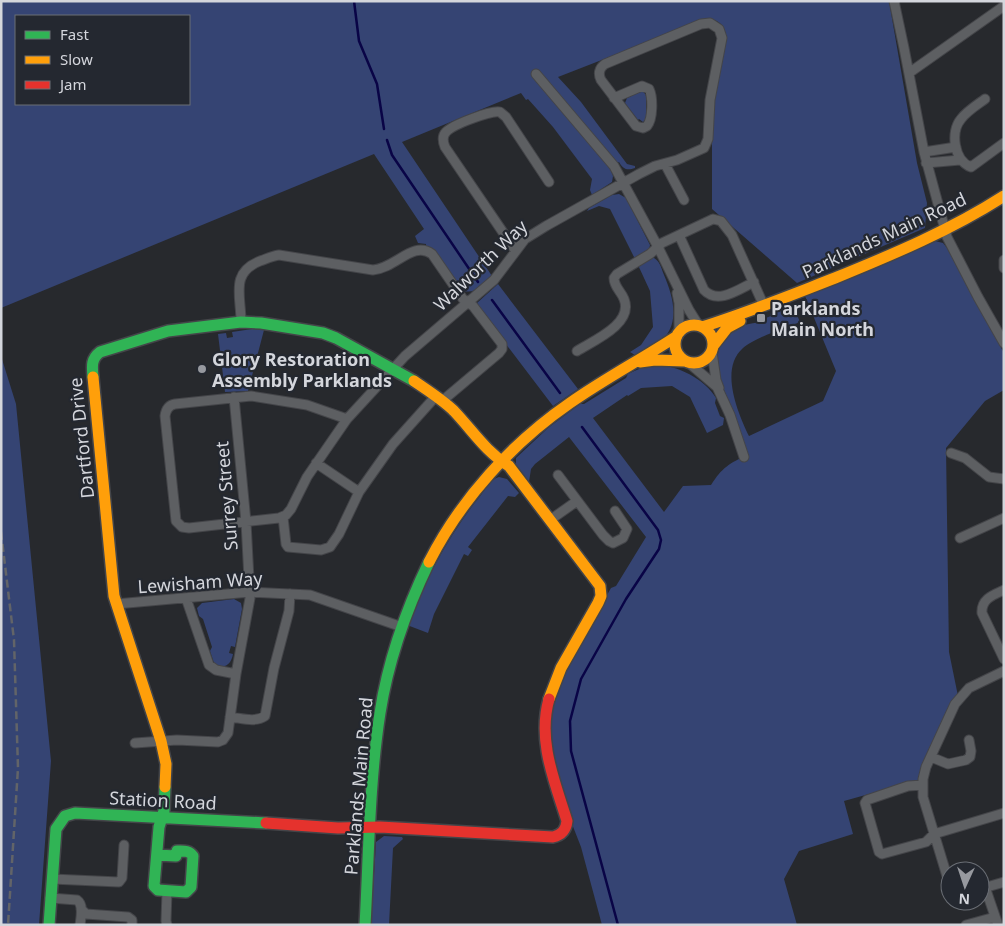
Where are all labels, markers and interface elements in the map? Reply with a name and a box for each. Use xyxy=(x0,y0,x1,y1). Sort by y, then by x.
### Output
legend xyxy=(15,15,190,105)
text: Fast xyxy=(60,24,89,44)
text: Slow xyxy=(60,49,93,69)
text: Jam xyxy=(58,74,87,94)
street label: Parklands Main Road xyxy=(798,186,970,284)
street label: Walworth Way xyxy=(428,214,533,316)
place label: Parklands Main North xyxy=(771,296,874,341)
marker: Parklands Main North xyxy=(755,312,767,324)
place label: Glory Restoration Assembly Parklands xyxy=(212,347,392,392)
marker: Glory Restoration Assembly Parklands xyxy=(196,363,208,375)
street label: Dartford Drive xyxy=(63,376,99,500)
street label: Surrey Street xyxy=(209,440,243,552)
street label: Lewisham Way xyxy=(137,566,264,598)
street label: Parklands Main Road xyxy=(338,696,378,876)
street label: Station Road xyxy=(109,785,217,815)
north arrow xyxy=(940,861,990,911)
text: N xyxy=(958,890,970,909)

